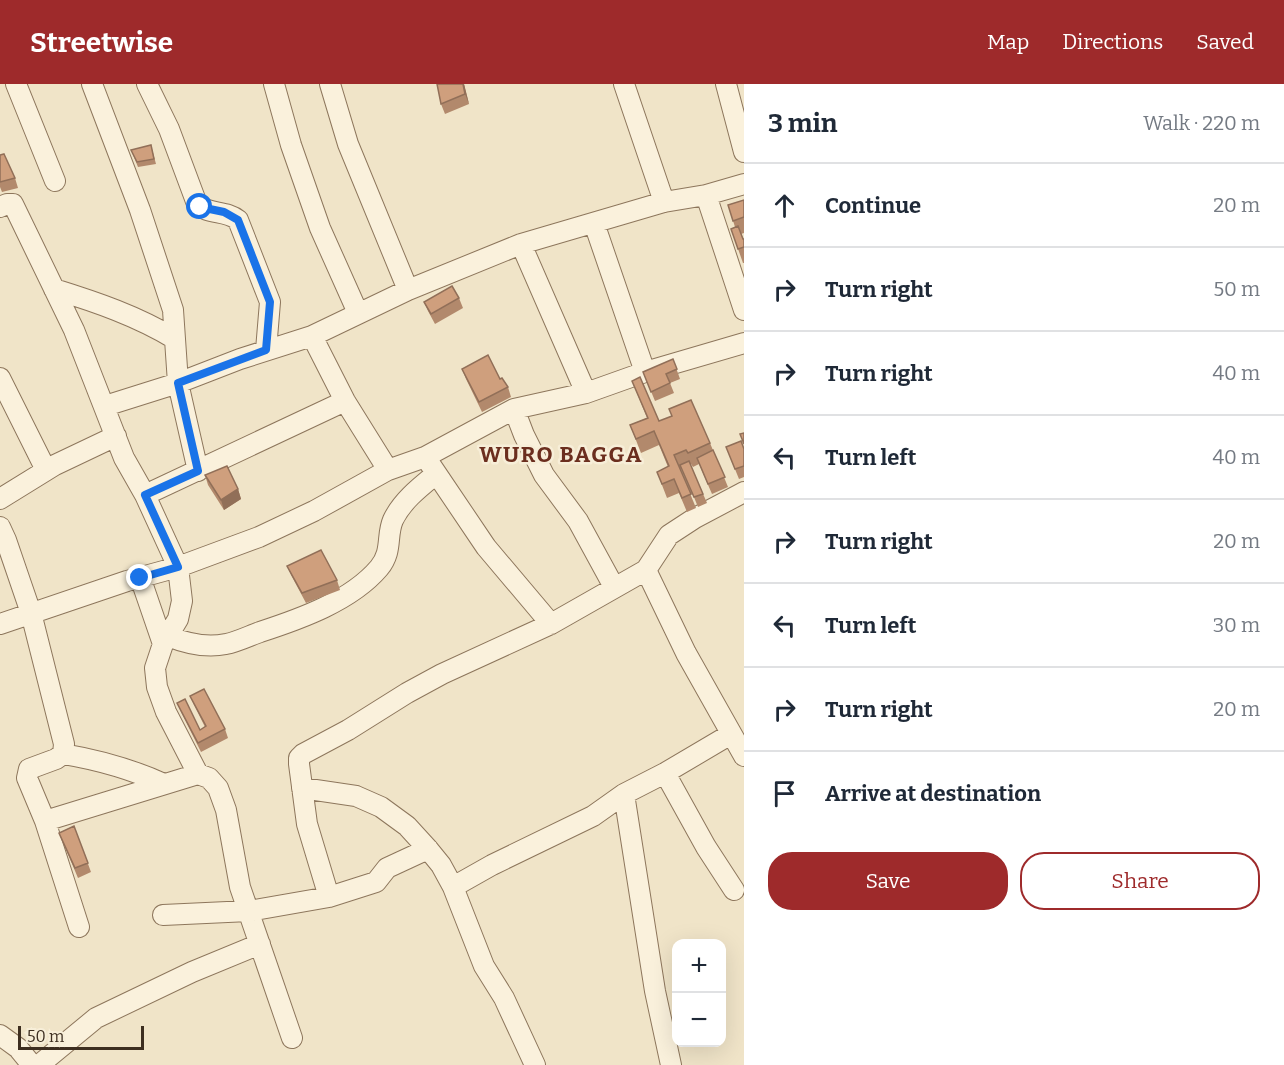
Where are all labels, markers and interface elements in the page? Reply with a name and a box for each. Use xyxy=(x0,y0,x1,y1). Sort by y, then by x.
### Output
text: Streetwise xyxy=(30,26,173,59)
text: Map xyxy=(987,29,1029,55)
text: Directions xyxy=(1062,29,1163,55)
text: Saved xyxy=(1196,29,1254,55)
text: 3 min xyxy=(768,108,837,139)
text: Walk · 220 m xyxy=(1143,111,1260,135)
icon: ahead xyxy=(768,189,801,222)
text: Continue xyxy=(825,192,921,219)
route start xyxy=(186,193,212,219)
text: 20 m xyxy=(1213,193,1260,217)
icon: right xyxy=(768,273,801,306)
text: Turn right xyxy=(825,276,933,303)
text: 50 m xyxy=(1213,277,1260,301)
icon: right xyxy=(768,357,801,390)
text: Turn right xyxy=(825,360,933,387)
text: 40 m xyxy=(1212,361,1260,385)
district label: WURO BAGGA xyxy=(479,441,643,468)
icon: left xyxy=(768,441,801,474)
text: Turn left xyxy=(825,444,917,471)
text: 40 m xyxy=(1212,445,1260,469)
icon: right xyxy=(768,525,801,558)
text: Turn right xyxy=(825,528,933,555)
text: 20 m xyxy=(1213,529,1260,553)
route end xyxy=(126,564,152,590)
icon: left xyxy=(768,609,801,642)
text: Turn left xyxy=(825,612,917,639)
text: 30 m xyxy=(1213,613,1260,637)
icon: right xyxy=(768,693,801,726)
text: Turn right xyxy=(825,696,933,723)
text: 20 m xyxy=(1213,697,1260,721)
icon: arrive xyxy=(768,777,801,810)
text: Arrive at destination xyxy=(825,780,1041,807)
button: Save xyxy=(768,852,1008,910)
button: Share xyxy=(1020,852,1260,910)
map controls xyxy=(672,939,726,1047)
button: + xyxy=(672,939,726,993)
button: − xyxy=(672,993,726,1047)
scale bar xyxy=(18,1023,144,1050)
text: 50 m xyxy=(27,1027,64,1046)

